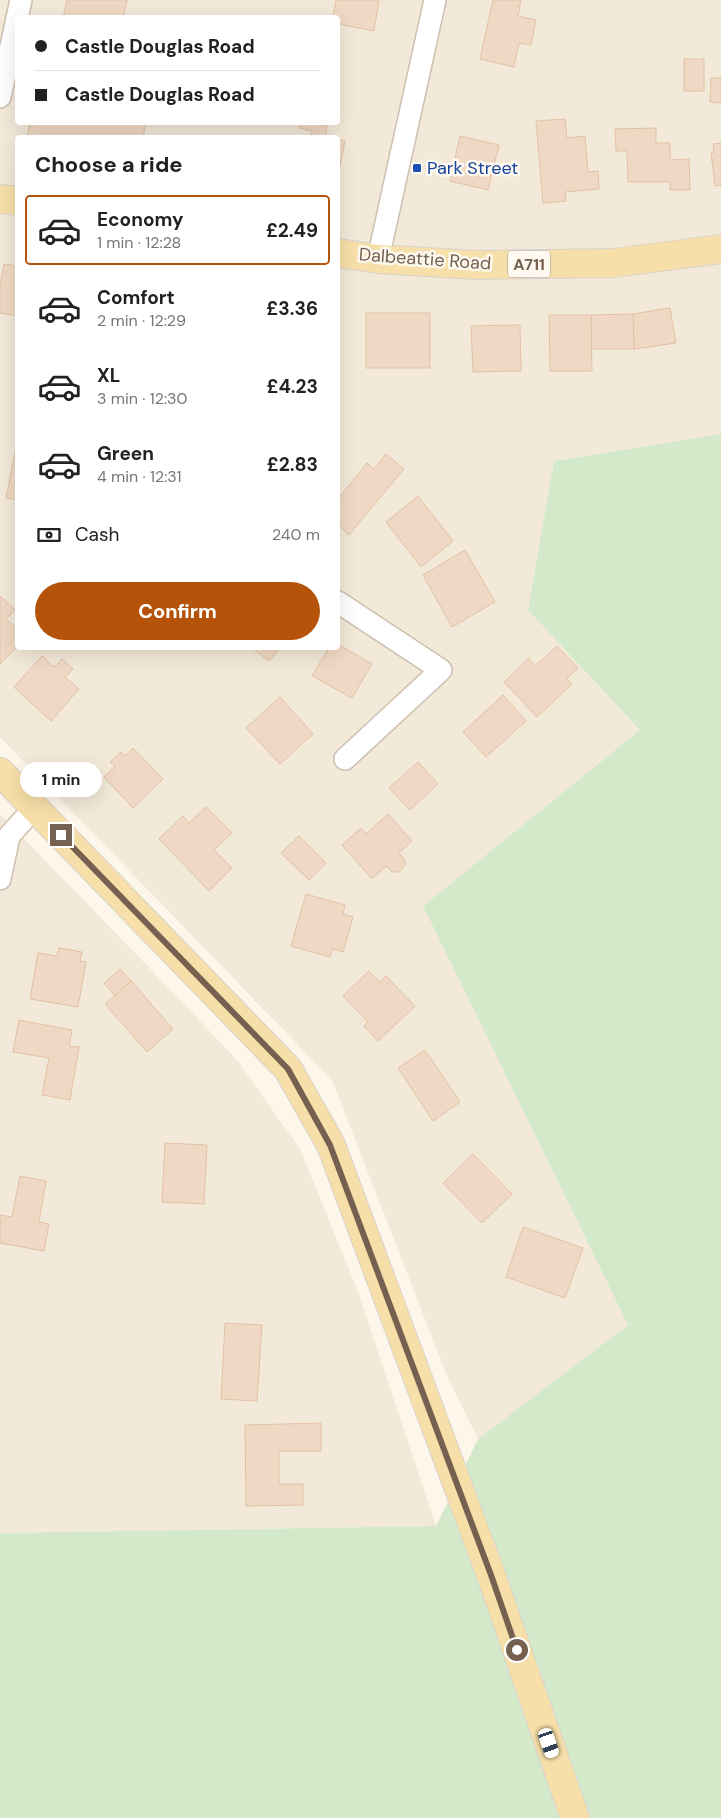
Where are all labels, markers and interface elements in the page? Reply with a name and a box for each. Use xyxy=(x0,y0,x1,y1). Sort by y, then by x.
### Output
text: Castle Douglas Road xyxy=(65,34,255,59)
text: Castle Douglas Road xyxy=(65,82,255,107)
text: Choose a ride xyxy=(35,150,183,179)
place label: Park Street xyxy=(427,156,518,180)
marker: Park Street xyxy=(411,162,423,174)
text: Economy xyxy=(97,207,184,232)
icon: car xyxy=(37,208,82,253)
text: £2.49 xyxy=(266,218,318,243)
text: 1 min · 12:28 xyxy=(97,232,181,253)
street label: Dalbeattie Road xyxy=(358,242,492,276)
road number: A711 xyxy=(508,250,550,278)
text: Comfort xyxy=(97,285,175,310)
icon: car xyxy=(37,286,82,331)
text: £3.36 xyxy=(266,296,318,321)
text: 2 min · 12:29 xyxy=(97,310,186,331)
text: XL xyxy=(97,363,120,388)
icon: car xyxy=(37,364,82,409)
text: £4.23 xyxy=(267,374,318,399)
text: 3 min · 12:30 xyxy=(97,388,188,409)
text: Green xyxy=(97,441,154,466)
icon: car xyxy=(37,442,82,487)
text: £2.83 xyxy=(267,452,318,477)
text: 4 min · 12:31 xyxy=(97,466,182,487)
icon: cash xyxy=(35,521,63,549)
text: Cash xyxy=(75,522,119,547)
text: 240 m xyxy=(272,524,320,545)
button: Confirm xyxy=(35,582,320,640)
callout: 1 min xyxy=(20,762,102,798)
text: 1 min xyxy=(42,769,80,790)
route end xyxy=(50,824,72,846)
route start xyxy=(506,1639,528,1661)
car xyxy=(537,1726,560,1760)

